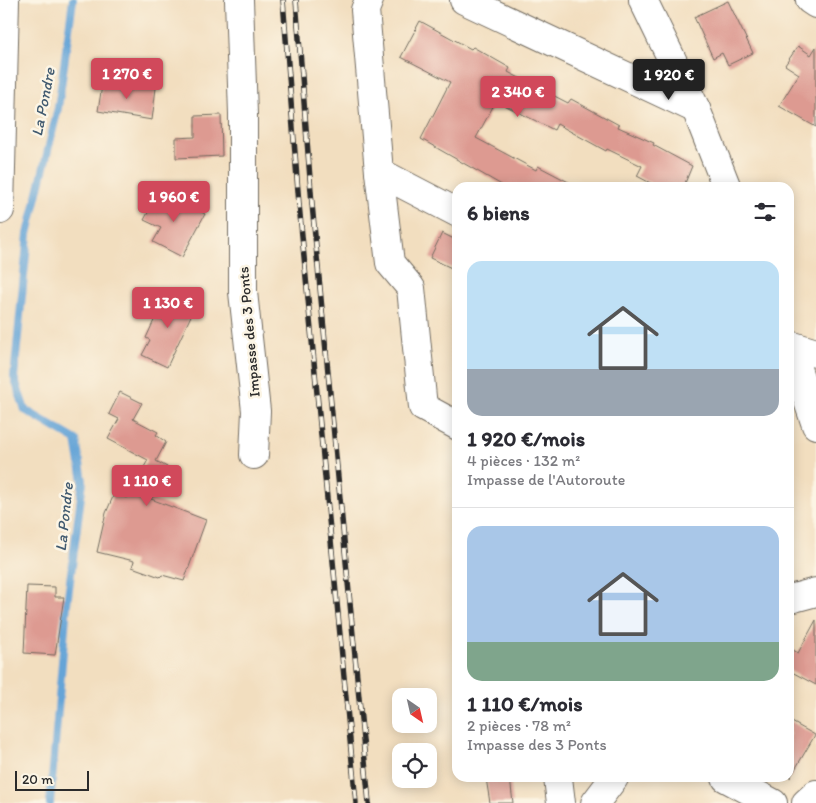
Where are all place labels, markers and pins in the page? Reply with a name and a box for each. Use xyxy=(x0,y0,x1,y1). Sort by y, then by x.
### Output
pin: 1 270 € xyxy=(81,58,173,100)
pin: 1 920 € xyxy=(623,58,715,101)
pin: 2 340 € xyxy=(472,76,564,118)
pin: 1 960 € xyxy=(128,180,220,223)
pin: 1 130 € xyxy=(122,286,214,329)
pin: 1 110 € xyxy=(101,464,193,507)

